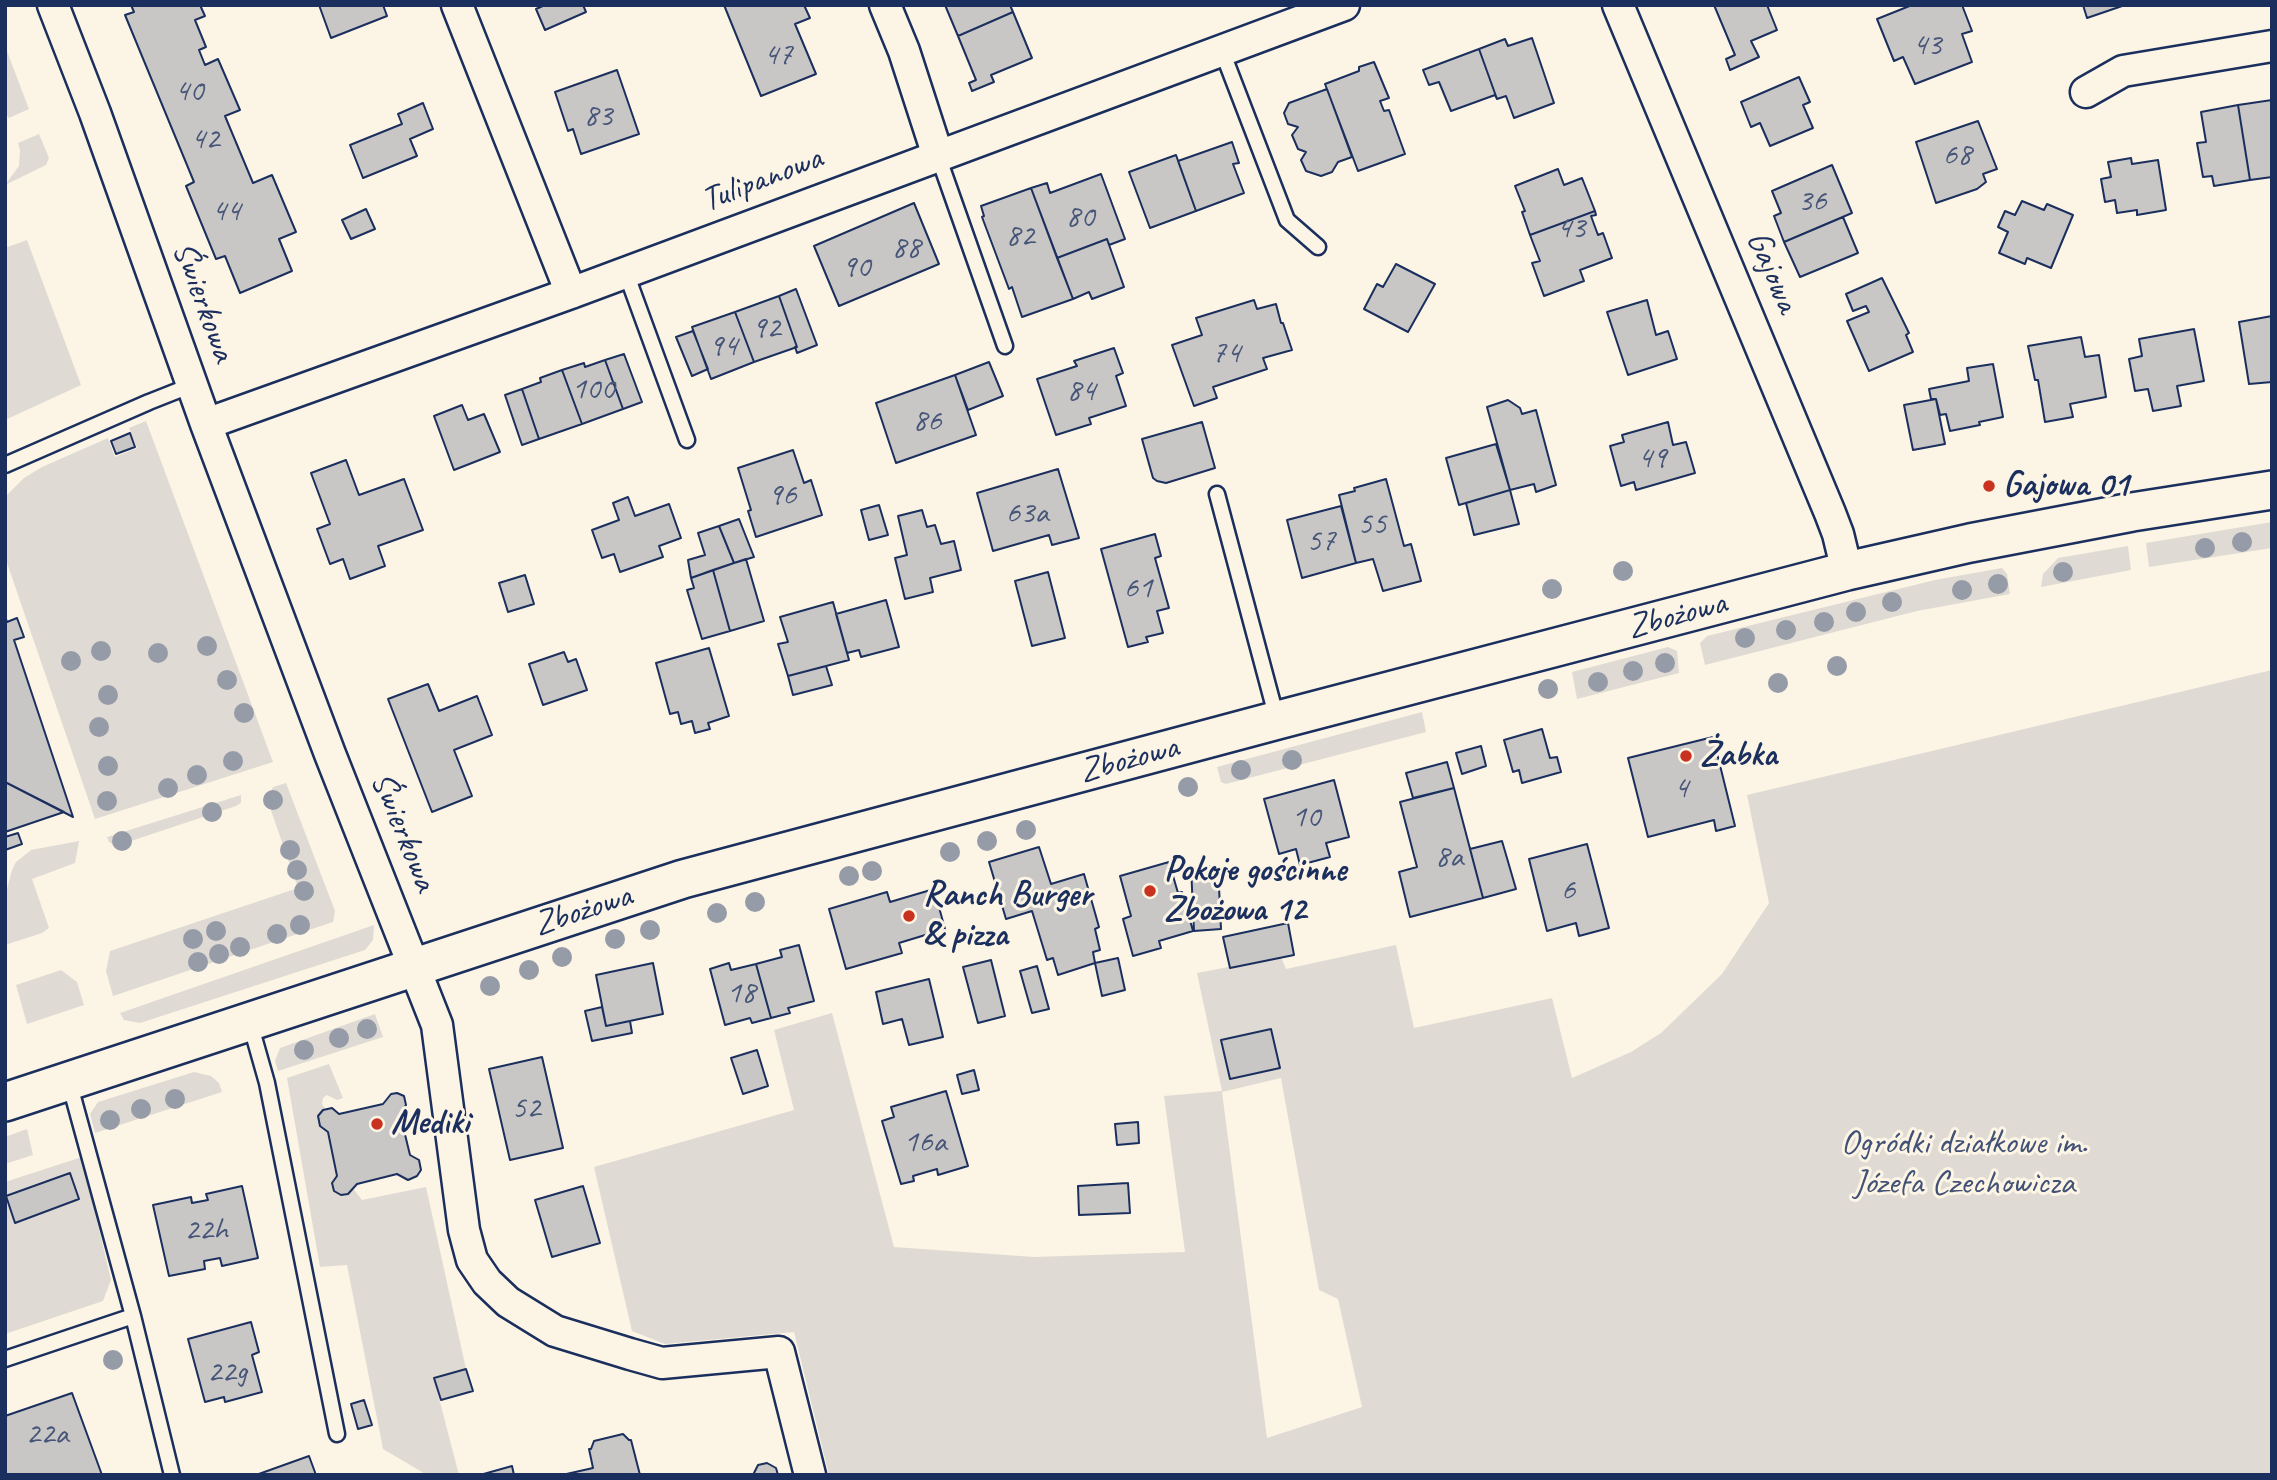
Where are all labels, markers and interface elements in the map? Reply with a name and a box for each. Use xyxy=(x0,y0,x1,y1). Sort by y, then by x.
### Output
house number: 43 xyxy=(1913,27,1941,65)
house number: 47 xyxy=(764,37,792,75)
house number: 40 xyxy=(175,73,203,111)
house number: 83 xyxy=(584,98,612,136)
house number: 42 xyxy=(191,121,219,159)
house number: 68 xyxy=(1943,137,1971,175)
street label: Tulipanowa xyxy=(696,138,828,222)
house number: 36 xyxy=(1798,183,1826,221)
house number: 44 xyxy=(212,193,240,231)
house number: 80 xyxy=(1066,199,1094,237)
house number: 43 xyxy=(1557,210,1585,248)
house number: 82 xyxy=(1006,218,1034,256)
street label: Gajowa xyxy=(1736,225,1808,319)
house number: 88 xyxy=(892,230,920,268)
street label: Świerkowa xyxy=(162,236,244,368)
house number: 90 xyxy=(842,249,870,287)
house number: 92 xyxy=(752,310,780,348)
house number: 94 xyxy=(709,328,737,366)
house number: 74 xyxy=(1212,335,1240,373)
house number: 100 xyxy=(571,371,615,409)
house number: 84 xyxy=(1067,373,1095,411)
house number: 86 xyxy=(913,403,941,441)
house number: 49 xyxy=(1638,440,1666,478)
place label: Gajowa 01 xyxy=(2003,465,2129,507)
house number: 96 xyxy=(768,477,796,515)
marker: Gajowa 01 xyxy=(1981,478,1997,494)
house number: 63a xyxy=(1006,495,1048,533)
house number: 55 xyxy=(1358,506,1386,544)
house number: 57 xyxy=(1307,523,1335,561)
house number: 61 xyxy=(1124,570,1152,608)
street label: Zbożowa xyxy=(1623,583,1731,649)
street label: Zbożowa xyxy=(1075,727,1183,793)
place label: Żabka xyxy=(1700,735,1777,777)
marker: Żabka xyxy=(1678,748,1694,764)
street label: Świerkowa xyxy=(360,766,446,898)
house number: 4 xyxy=(1674,770,1688,808)
house number: 10 xyxy=(1292,799,1320,837)
house number: 8a xyxy=(1435,839,1463,877)
place label: Pokoje gościnne Zbożowa 12 xyxy=(1164,850,1346,932)
house number: 6 xyxy=(1561,872,1575,910)
street label: Zbożowa xyxy=(529,875,637,947)
place label: Ranch Burger & pizza xyxy=(923,875,1092,957)
marker: Pokoje gościnne Zbożowa 12 xyxy=(1142,883,1158,899)
marker: Ranch Burger & pizza xyxy=(901,908,917,924)
house number: 18 xyxy=(727,975,755,1013)
house number: 52 xyxy=(512,1090,540,1128)
place label: Mediki xyxy=(391,1103,469,1145)
marker: Mediki xyxy=(369,1116,385,1132)
park label: Ogródki działkowe im. Józefa Czechowicza xyxy=(1841,1123,2087,1205)
house number: 16a xyxy=(904,1124,946,1162)
house number: 22h xyxy=(184,1212,228,1250)
house number: 22g xyxy=(207,1354,247,1392)
house number: 22a xyxy=(26,1416,68,1454)

